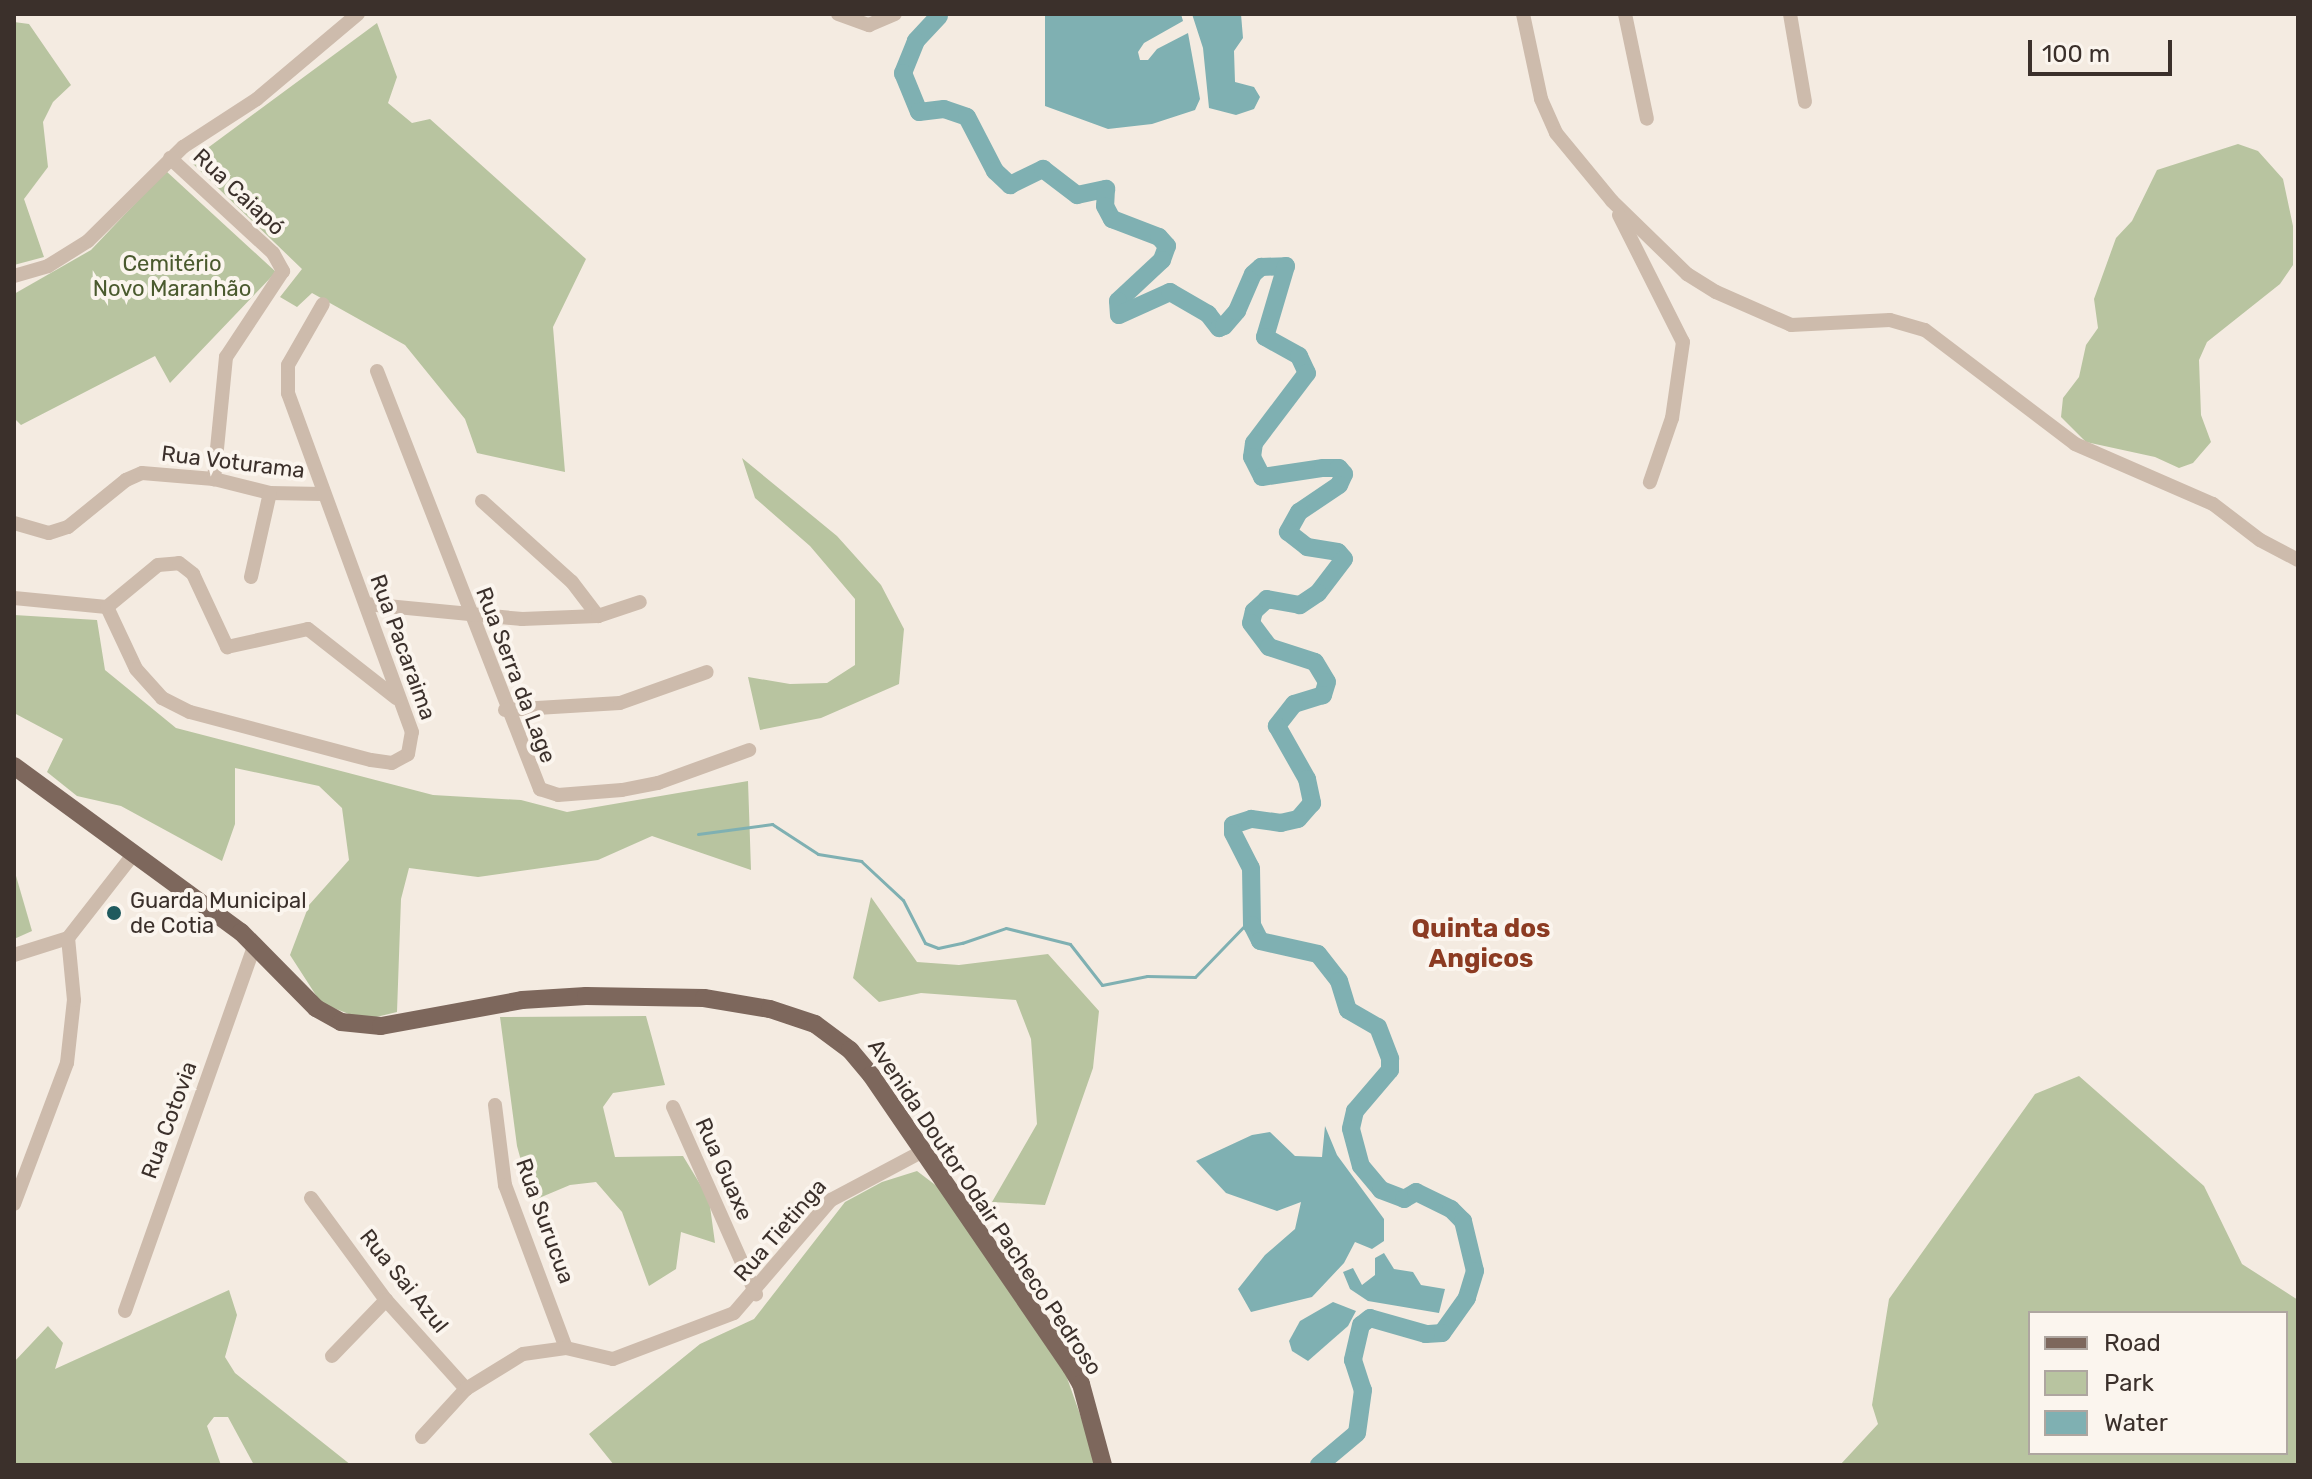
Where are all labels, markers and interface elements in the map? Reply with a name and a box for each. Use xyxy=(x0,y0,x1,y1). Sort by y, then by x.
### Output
scale bar xyxy=(2032,24,2176,74)
text: 100 m xyxy=(2042,40,2110,68)
street label: Rua Caiapó xyxy=(188,143,290,241)
park label: Cemitério Novo Maranhão xyxy=(93,250,251,302)
street label: Rua Voturama xyxy=(160,440,306,484)
street label: Rua Pacaraima xyxy=(364,571,442,723)
street label: Rua Serra da Lage xyxy=(470,584,562,766)
place label: Guarda Municipal de Cotia xyxy=(130,887,307,938)
marker: Guarda Municipal de Cotia xyxy=(105,904,123,922)
district label: Quinta dos Angicos xyxy=(1412,913,1550,974)
street label: Avenida Doutor Odair Pacheco Pedroso xyxy=(862,1034,1108,1380)
street label: Rua Cotovia xyxy=(136,1058,202,1182)
street label: Rua Guaxe xyxy=(690,1114,758,1224)
street label: Rua Surucua xyxy=(510,1155,580,1287)
street label: Rua Tietinga xyxy=(728,1173,832,1287)
street label: Rua Sai Azul xyxy=(354,1224,454,1338)
legend xyxy=(2028,1311,2288,1455)
text: Road xyxy=(2104,1329,2161,1357)
text: Park xyxy=(2104,1369,2154,1397)
text: Water xyxy=(2104,1409,2168,1437)

